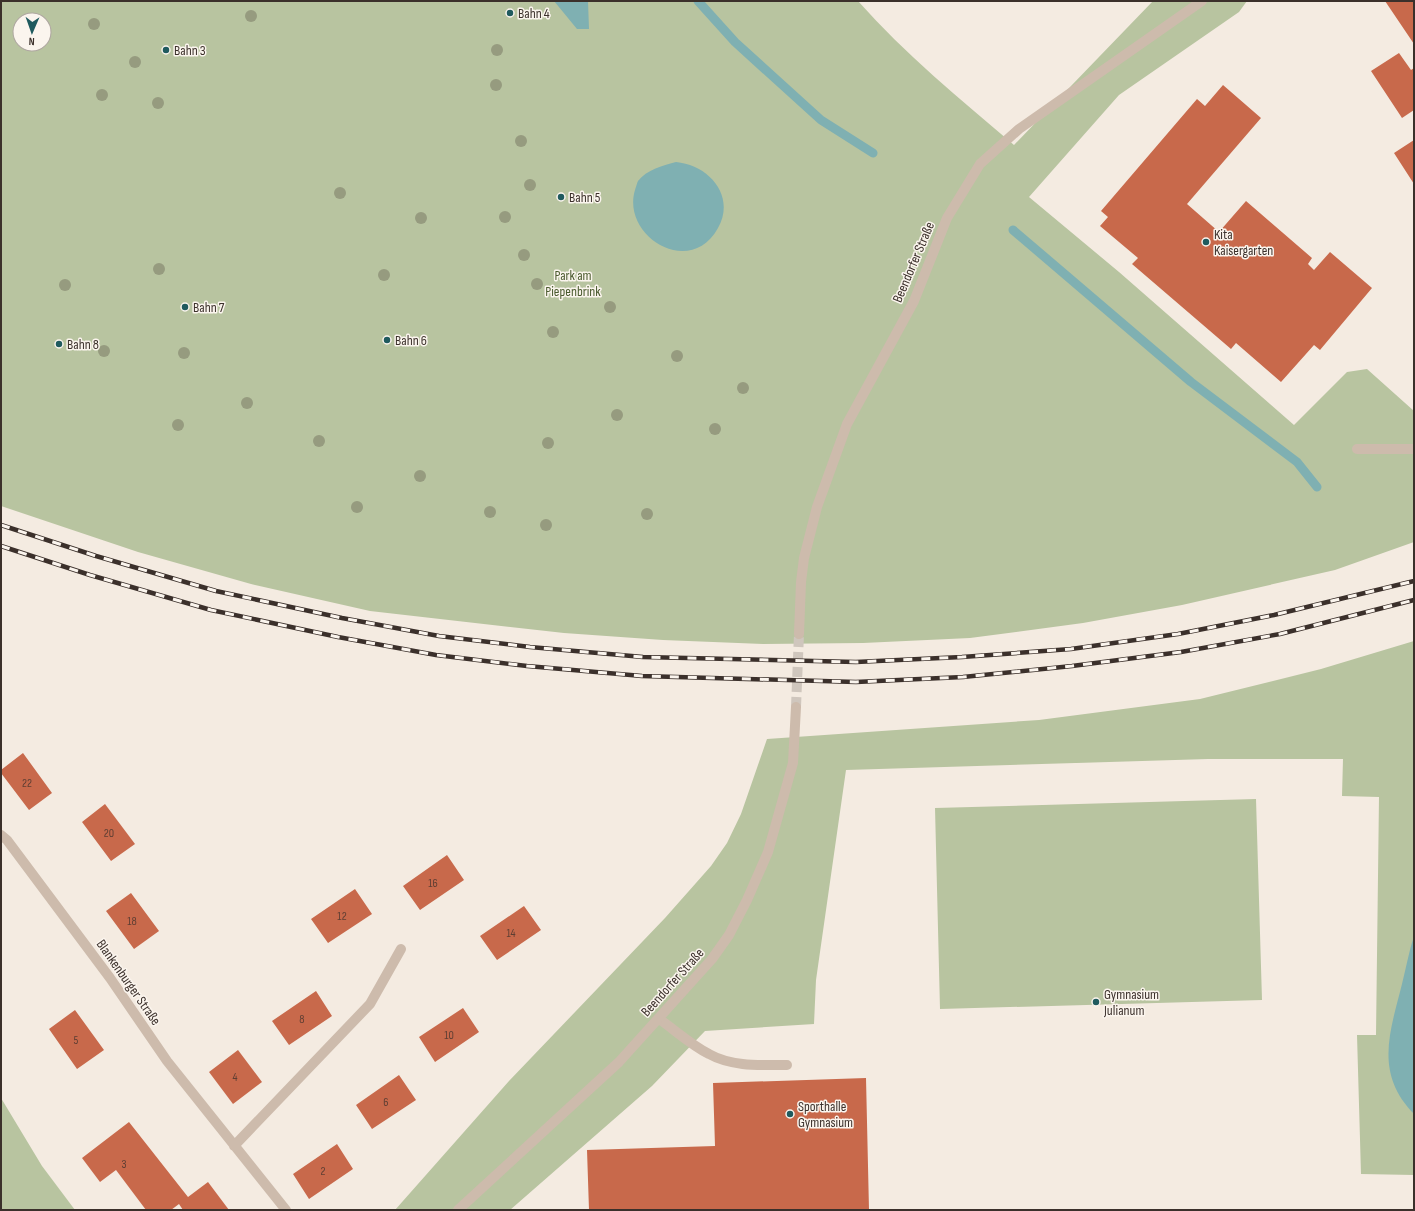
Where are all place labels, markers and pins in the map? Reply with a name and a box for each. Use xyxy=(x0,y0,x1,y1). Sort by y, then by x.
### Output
place label: Bahn 4 xyxy=(518,5,550,22)
marker: Bahn 4 xyxy=(505,8,515,18)
place label: Bahn 3 xyxy=(174,42,206,59)
marker: Bahn 3 xyxy=(161,45,171,55)
place label: Bahn 5 xyxy=(569,189,601,206)
marker: Bahn 5 xyxy=(556,192,566,202)
place label: Kita Kaisergarten xyxy=(1214,226,1273,259)
marker: Kita Kaisergarten xyxy=(1201,237,1211,247)
place label: Bahn 7 xyxy=(193,299,225,316)
marker: Bahn 7 xyxy=(180,302,190,312)
place label: Bahn 6 xyxy=(395,332,427,349)
marker: Bahn 6 xyxy=(382,335,392,345)
place label: Bahn 8 xyxy=(67,336,99,353)
marker: Bahn 8 xyxy=(54,339,64,349)
place label: Gymnasium Julianum xyxy=(1103,986,1159,1019)
marker: Gymnasium Julianum xyxy=(1091,997,1101,1007)
place label: Sporthalle Gymnasium xyxy=(798,1098,853,1131)
marker: Sporthalle Gymnasium xyxy=(785,1109,795,1119)

